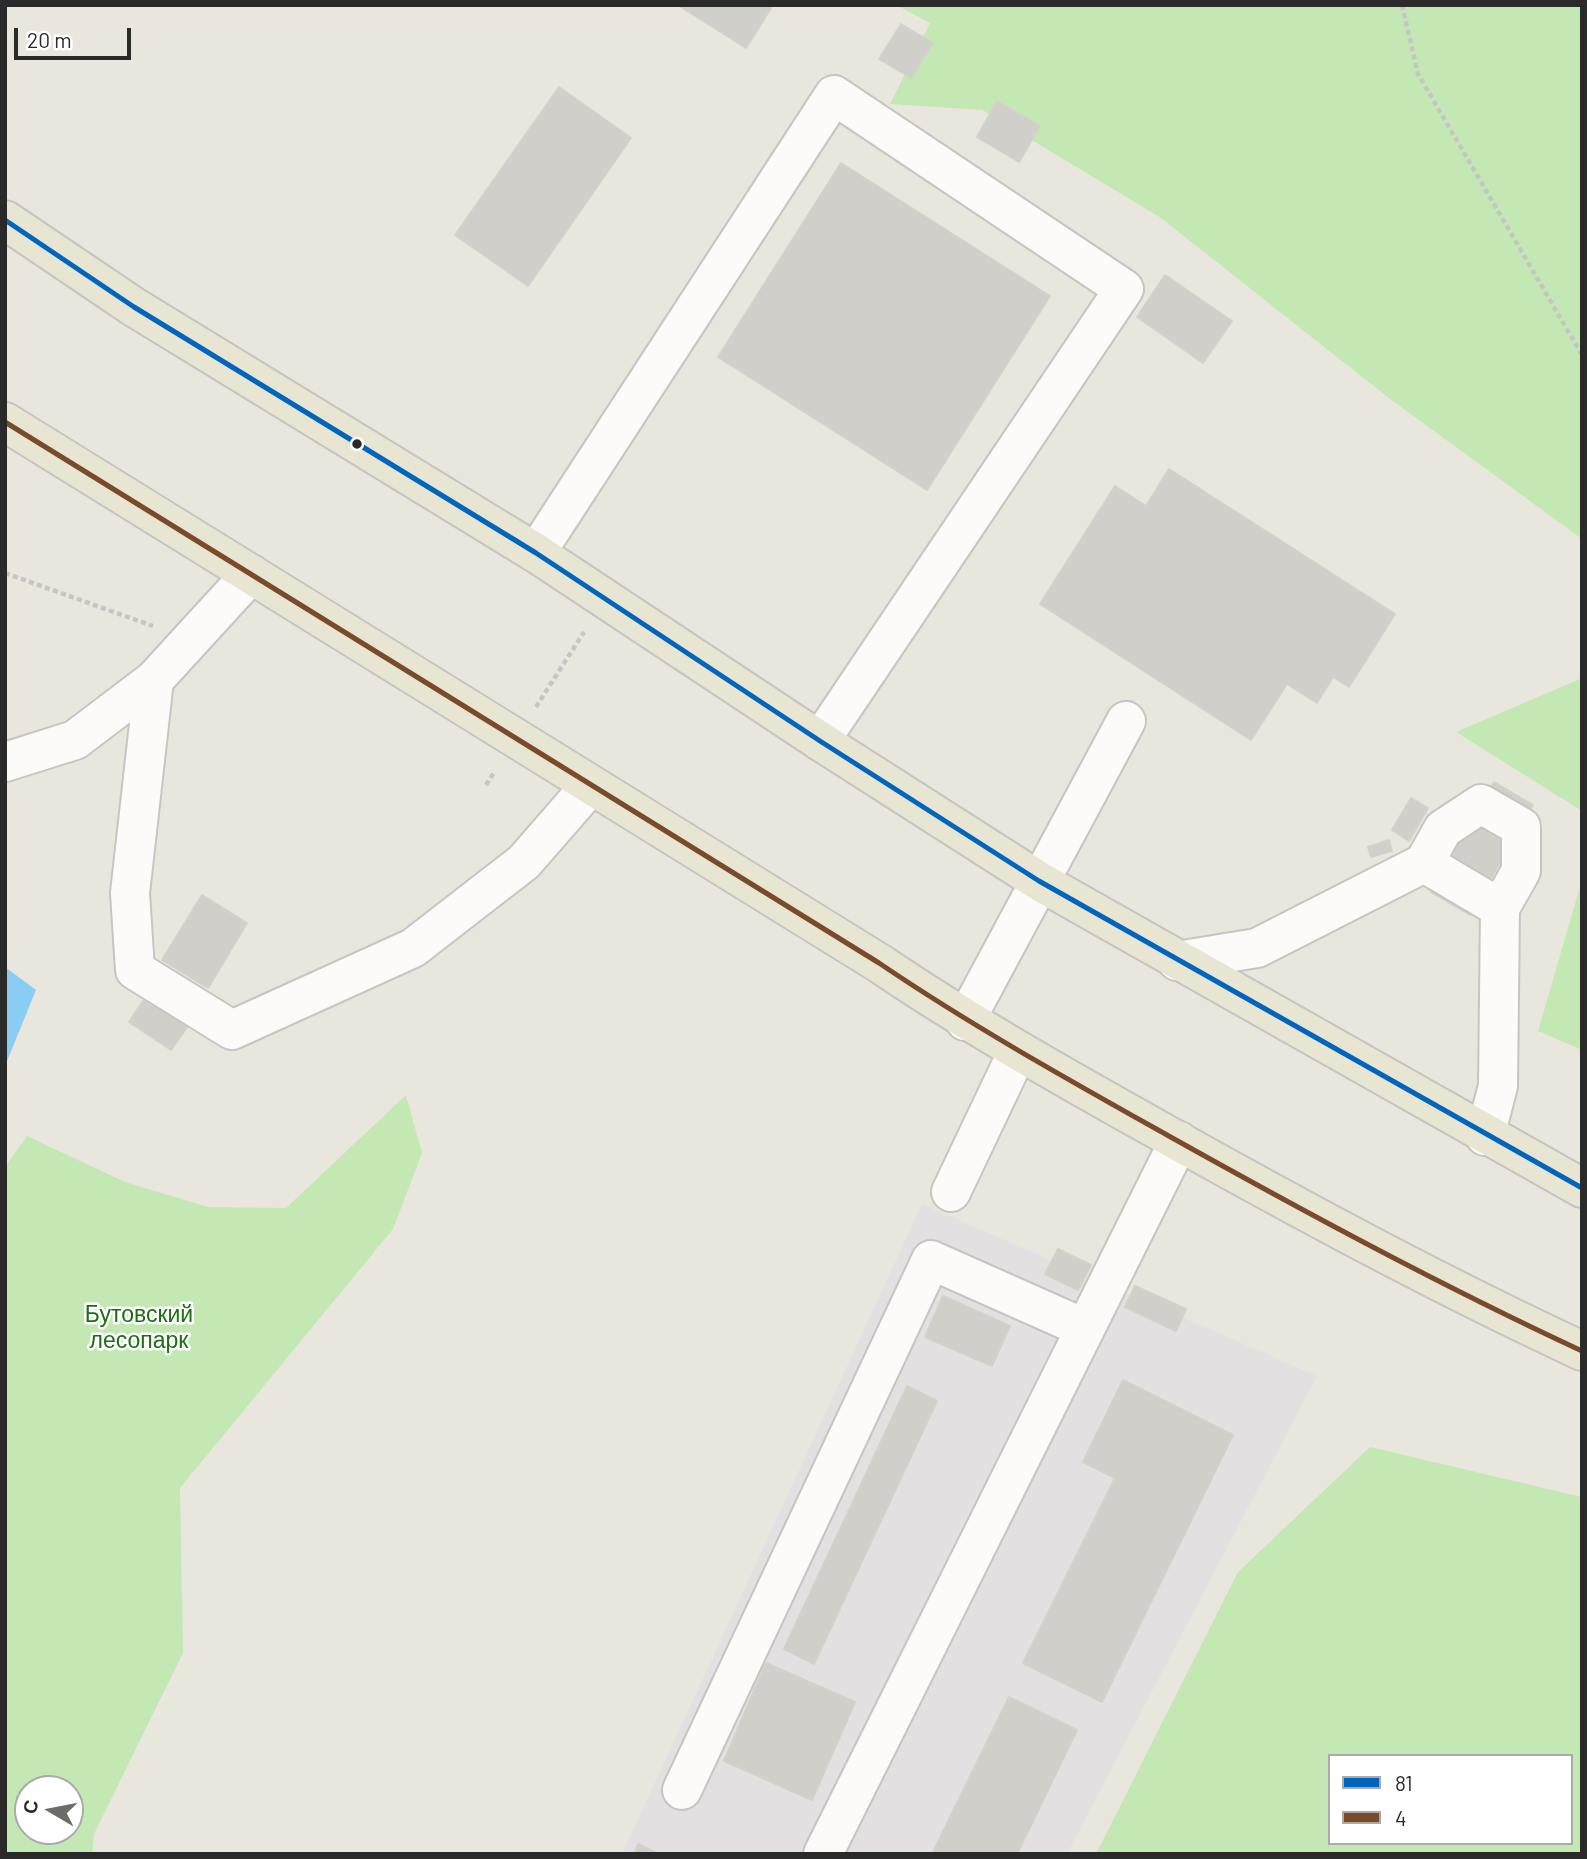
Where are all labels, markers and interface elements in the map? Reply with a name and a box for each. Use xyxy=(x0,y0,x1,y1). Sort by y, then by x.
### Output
scale bar xyxy=(18,14,135,58)
text: 20 m xyxy=(27,27,72,52)
unlabelled marker xyxy=(350,437,364,451)
park label: Бутовский лесопарк xyxy=(85,1300,193,1354)
legend xyxy=(1328,1754,1573,1845)
text: 81 xyxy=(1395,1770,1413,1795)
north arrow xyxy=(14,1775,84,1845)
text: С xyxy=(17,1798,42,1815)
text: 4 xyxy=(1395,1805,1407,1830)

